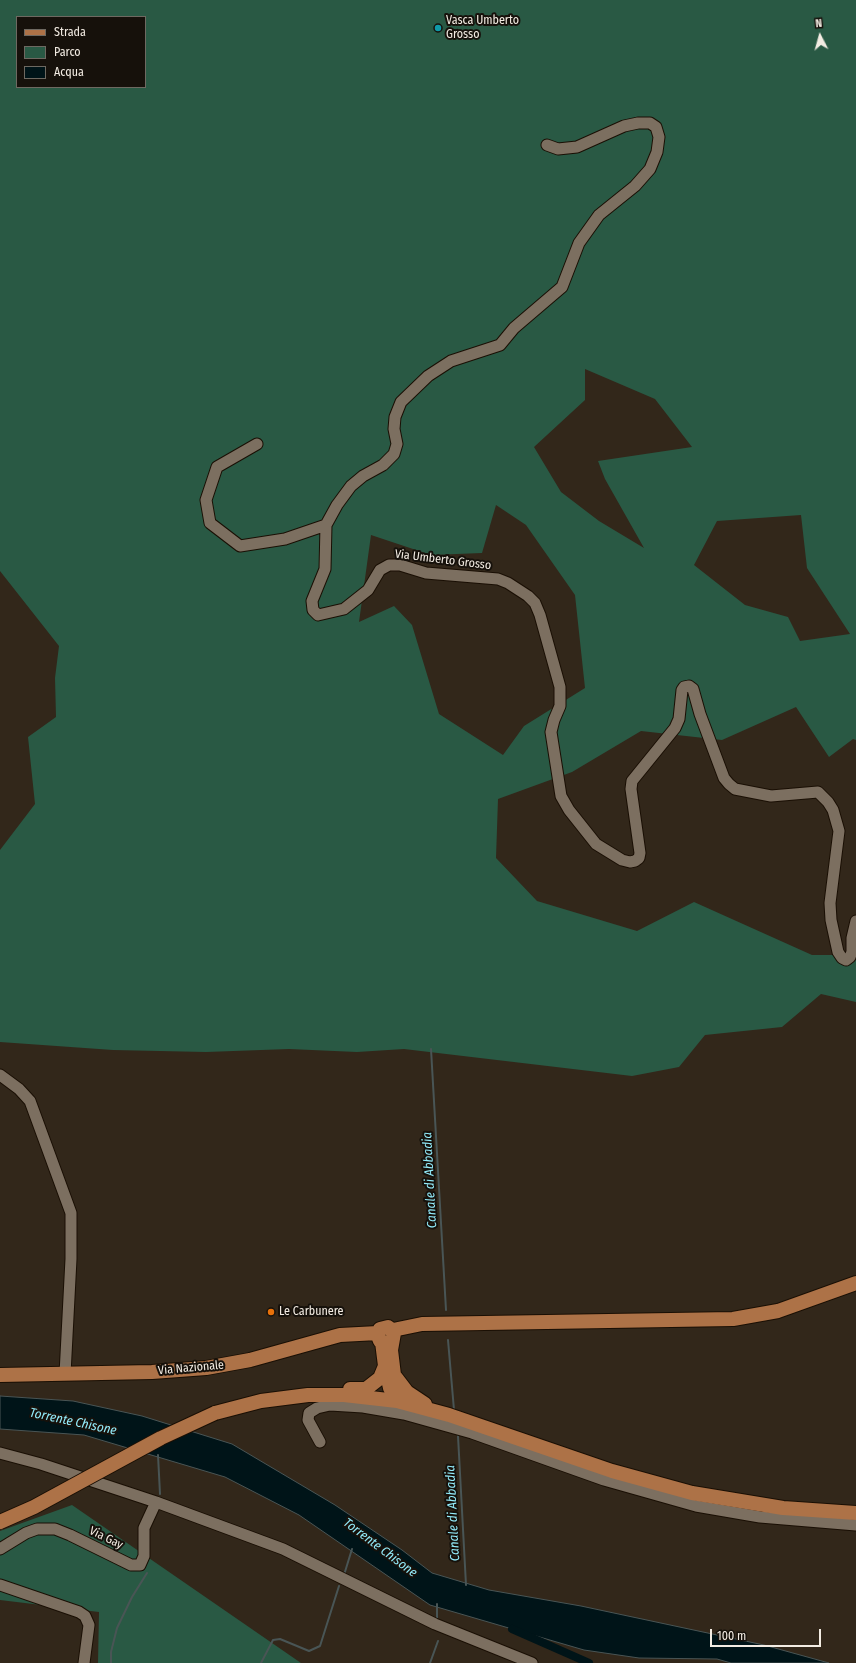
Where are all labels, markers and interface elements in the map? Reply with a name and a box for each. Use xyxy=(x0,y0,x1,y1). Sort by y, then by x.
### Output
place label: Vasca Umberto Grosso xyxy=(446,14,519,42)
legend xyxy=(16,16,146,88)
north arrow xyxy=(800,16,840,56)
text: N xyxy=(815,17,823,30)
marker: Vasca Umberto Grosso xyxy=(433,23,443,33)
text: Strada xyxy=(54,25,86,39)
text: Parco xyxy=(54,45,81,59)
text: Acqua xyxy=(54,65,84,79)
street label: Via Umberto Grosso xyxy=(394,547,492,573)
water label: Canale di Abbadia xyxy=(420,1131,440,1229)
place label: Le Carbunere xyxy=(279,1305,344,1319)
marker: Le Carbunere xyxy=(266,1307,276,1317)
street label: Via Nazionale xyxy=(157,1358,225,1378)
water label: Torrente Chisone xyxy=(28,1405,118,1439)
water label: Canale di Abbadia xyxy=(443,1464,463,1562)
water label: Torrente Chisone xyxy=(340,1515,420,1581)
street label: Via Gay xyxy=(87,1524,125,1552)
scale bar xyxy=(712,1621,823,1647)
text: 100 m xyxy=(717,1629,746,1643)

